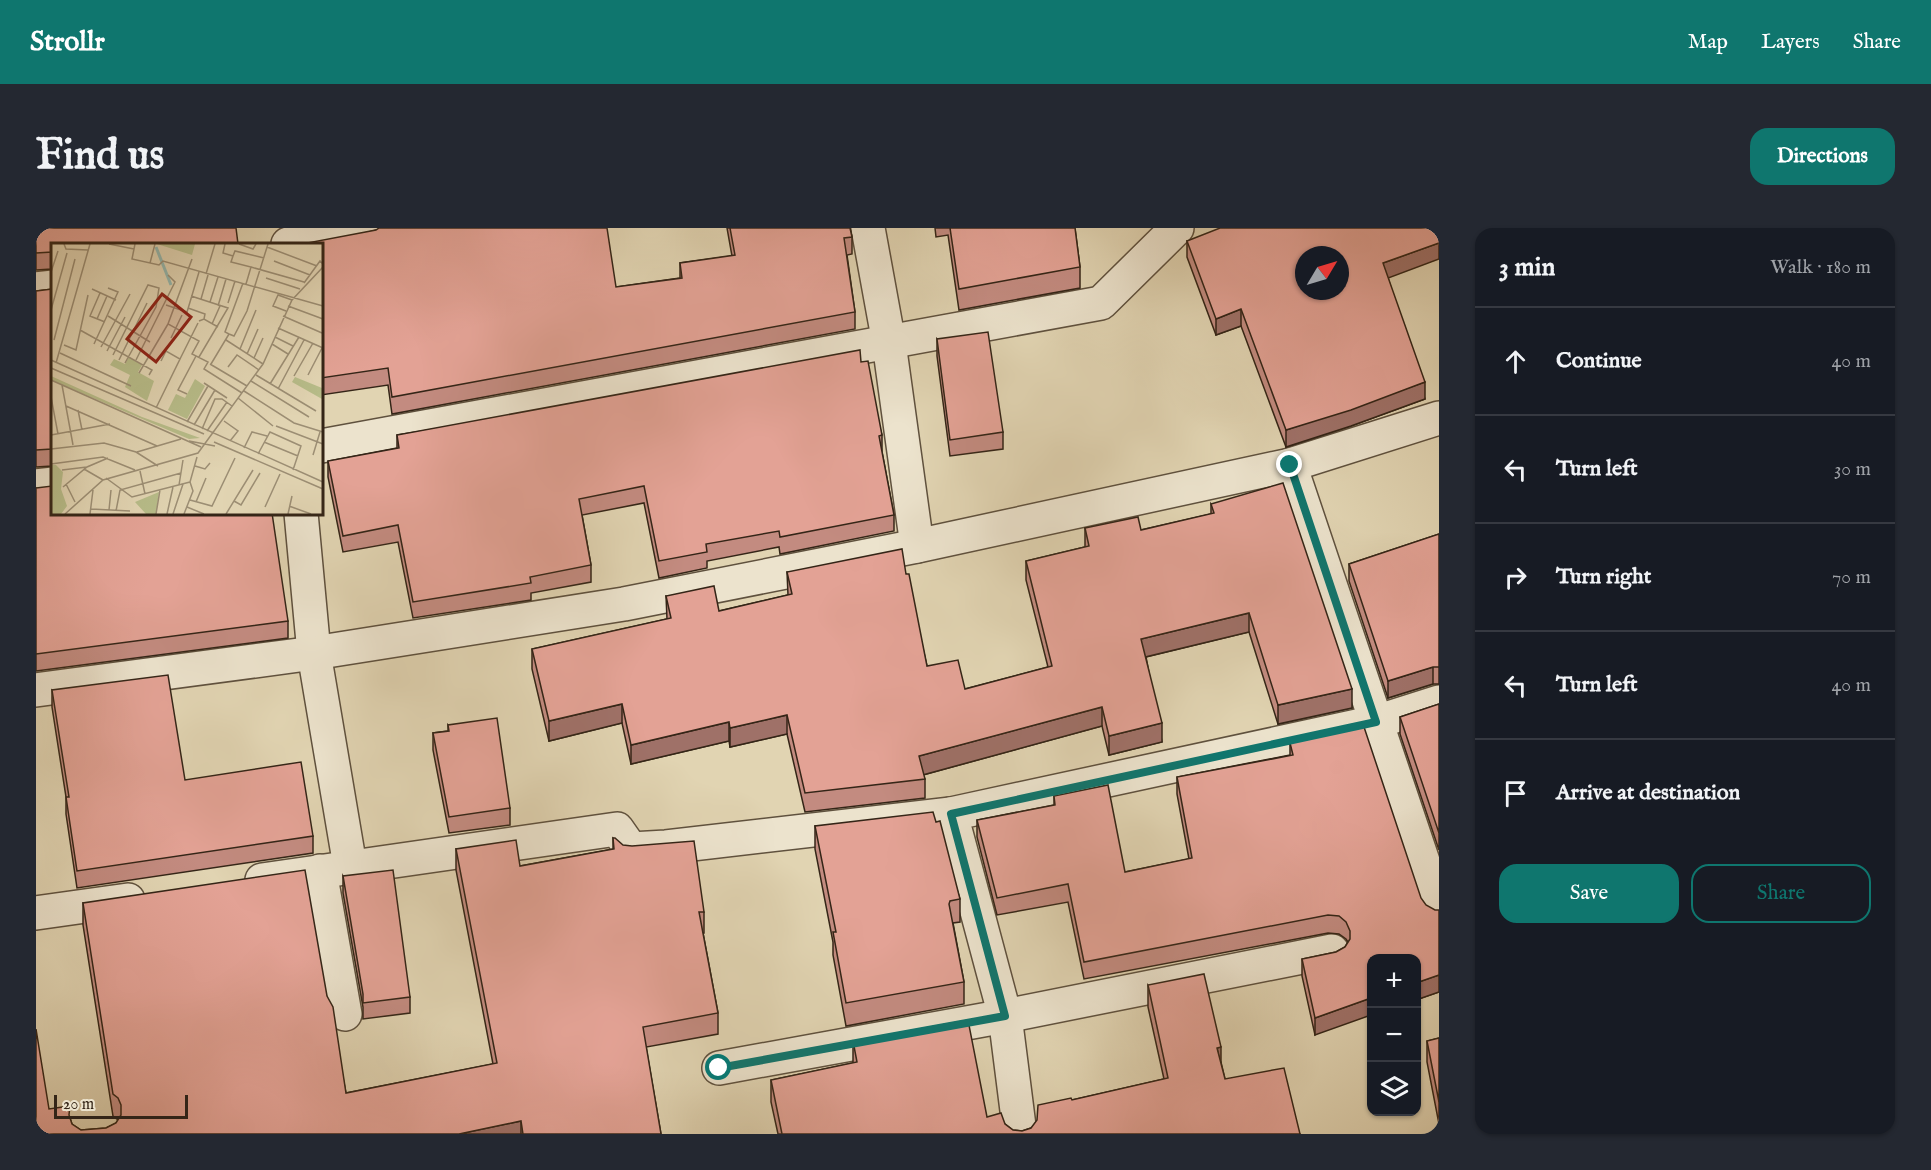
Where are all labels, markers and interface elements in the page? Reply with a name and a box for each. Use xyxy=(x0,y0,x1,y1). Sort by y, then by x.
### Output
text: Strollr xyxy=(30,25,105,60)
text: Map xyxy=(1688,29,1728,56)
text: Layers xyxy=(1761,29,1820,56)
text: Share xyxy=(1853,29,1901,56)
button: Directions xyxy=(1750,128,1895,185)
text: Find us xyxy=(36,130,164,183)
inset map xyxy=(51,243,322,514)
north arrow xyxy=(1295,246,1349,300)
text: 3 min xyxy=(1499,251,1555,284)
text: Walk · 180 m xyxy=(1770,255,1871,280)
icon: ahead xyxy=(1499,345,1532,378)
text: Continue xyxy=(1556,347,1642,375)
text: 40 m xyxy=(1832,349,1871,374)
route end xyxy=(1276,451,1302,477)
icon: left xyxy=(1499,453,1532,486)
text: Turn left xyxy=(1556,455,1638,483)
text: 30 m xyxy=(1834,457,1871,482)
icon: right xyxy=(1499,561,1532,594)
text: Turn right xyxy=(1556,563,1651,591)
text: 70 m xyxy=(1832,565,1871,590)
icon: left xyxy=(1499,669,1532,702)
text: Turn left xyxy=(1556,671,1638,699)
text: 40 m xyxy=(1832,673,1871,698)
icon: arrive xyxy=(1499,777,1532,810)
text: Arrive at destination xyxy=(1556,779,1740,807)
button: Save xyxy=(1499,864,1679,923)
button: Share xyxy=(1691,864,1871,923)
map controls xyxy=(1367,954,1421,1116)
button: + xyxy=(1367,954,1421,1008)
button: − xyxy=(1367,1008,1421,1062)
route start xyxy=(705,1054,731,1080)
button: layers xyxy=(1367,1062,1421,1116)
scale bar xyxy=(54,1092,188,1120)
text: 20 m xyxy=(63,1095,94,1115)

